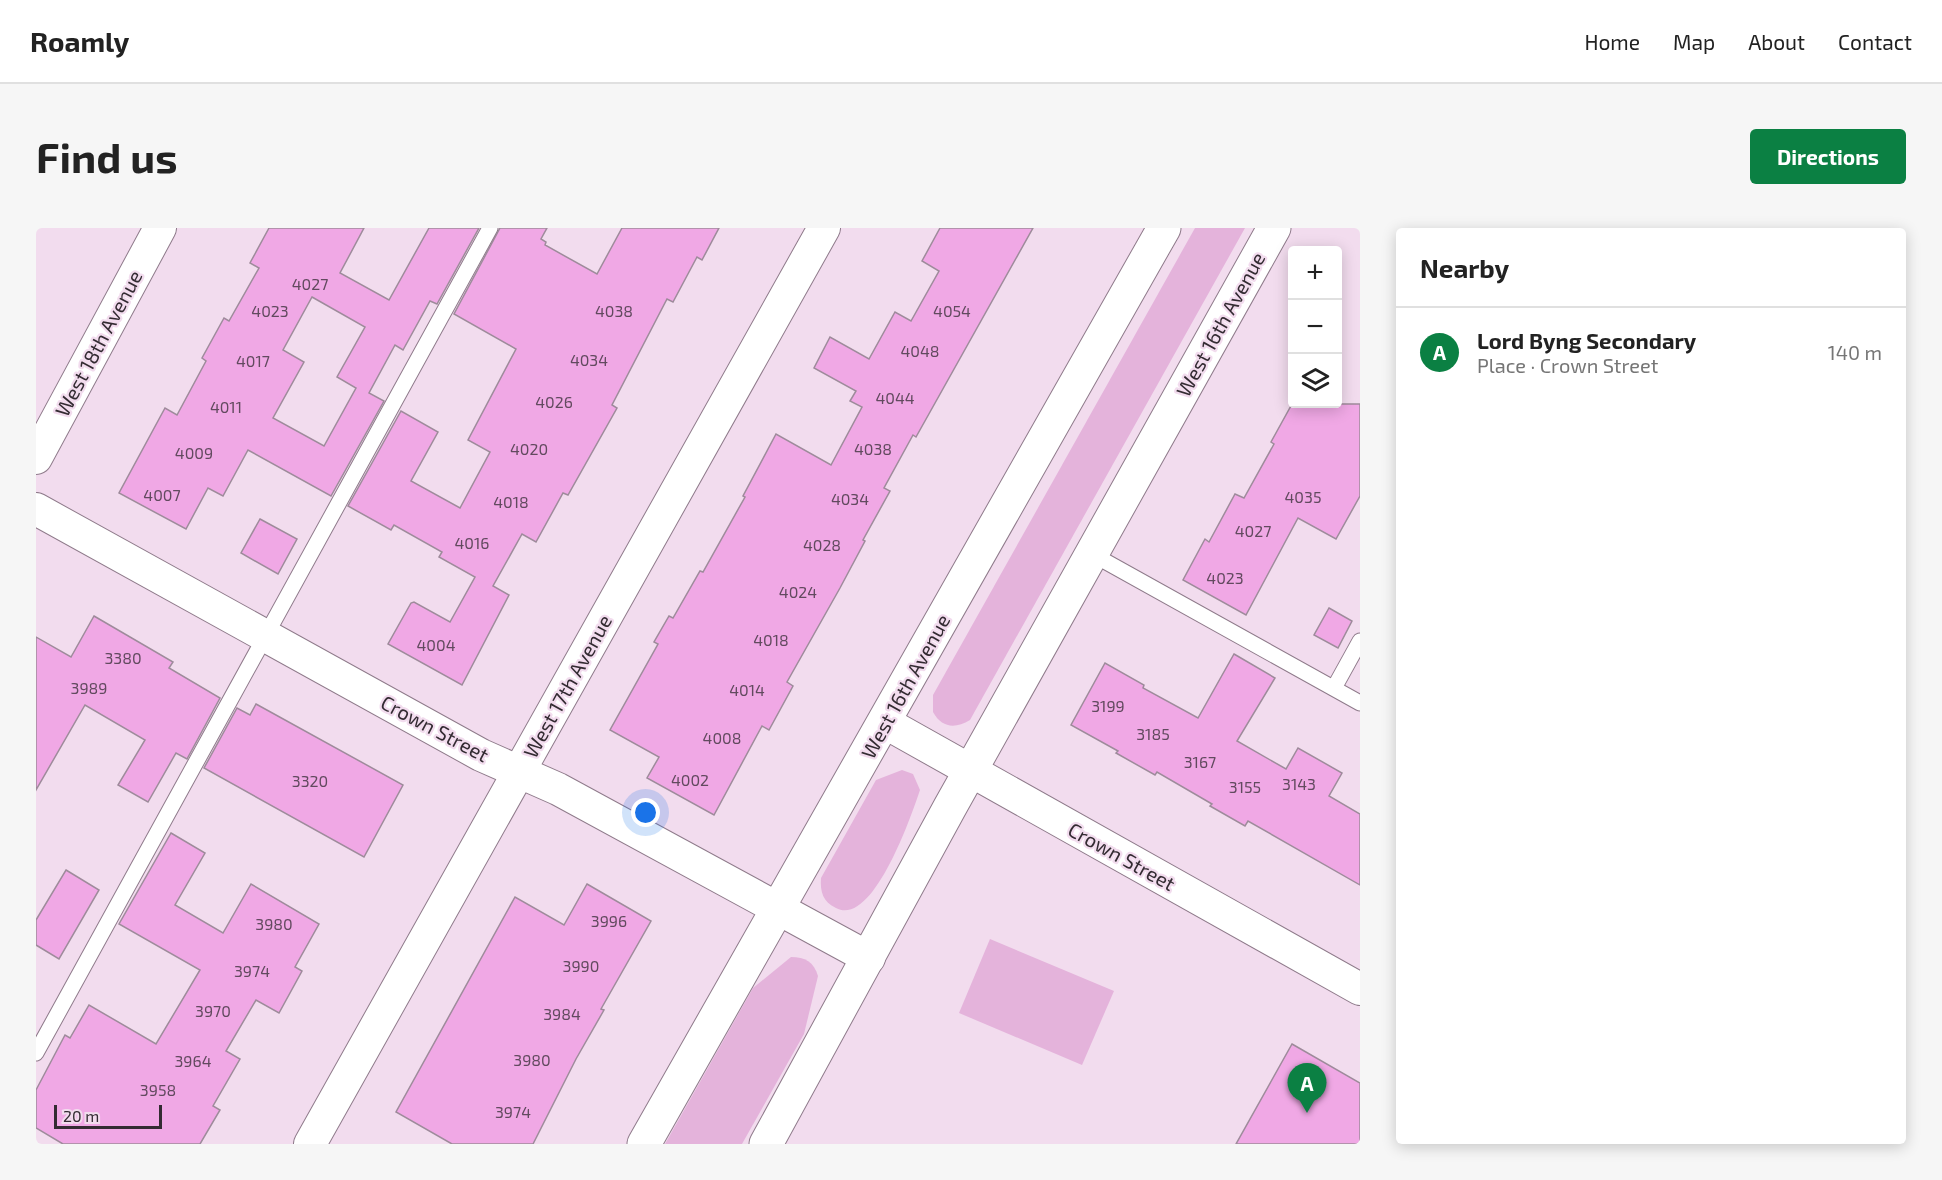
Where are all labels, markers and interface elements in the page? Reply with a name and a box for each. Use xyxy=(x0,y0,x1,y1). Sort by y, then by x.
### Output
text: Roamly xyxy=(30,24,129,58)
text: Home xyxy=(1584,29,1640,54)
text: Map xyxy=(1673,29,1715,54)
text: About xyxy=(1748,29,1805,54)
text: Contact xyxy=(1838,29,1912,54)
button: Directions xyxy=(1750,129,1906,184)
text: Find us xyxy=(36,131,178,181)
map controls xyxy=(1288,246,1342,408)
button: + xyxy=(1288,246,1342,300)
street label: West 16th Avenue xyxy=(1170,248,1270,400)
text: Nearby xyxy=(1420,252,1509,283)
street label: West 18th Avenue xyxy=(49,266,147,420)
house number: 4027 xyxy=(292,274,328,293)
button: − xyxy=(1288,300,1342,354)
house number: 4023 xyxy=(251,301,289,320)
house number: 4038 xyxy=(595,301,633,320)
house number: 4054 xyxy=(933,301,971,320)
text: Lord Byng Secondary xyxy=(1477,327,1696,353)
text: A xyxy=(1433,340,1446,364)
text: 140 m xyxy=(1828,340,1882,364)
house number: 4048 xyxy=(900,341,940,360)
house number: 4034 xyxy=(570,350,608,369)
house number: 4017 xyxy=(236,351,270,370)
text: Place · Crown Street xyxy=(1477,353,1658,377)
button: layers xyxy=(1288,354,1342,408)
house number: 4044 xyxy=(875,388,915,407)
house number: 4026 xyxy=(535,392,573,411)
house number: 4011 xyxy=(210,397,242,416)
house number: 4020 xyxy=(510,439,548,458)
house number: 4038 xyxy=(854,439,892,458)
house number: 4009 xyxy=(175,443,213,462)
house number: 4007 xyxy=(143,485,181,504)
house number: 4035 xyxy=(1285,487,1321,506)
house number: 4034 xyxy=(831,489,869,508)
house number: 4018 xyxy=(493,492,529,511)
house number: 4027 xyxy=(1235,521,1271,540)
house number: 4016 xyxy=(454,533,490,552)
house number: 4028 xyxy=(803,535,841,554)
house number: 4023 xyxy=(1206,568,1244,587)
house number: 4024 xyxy=(779,582,817,601)
street label: West 17th Avenue xyxy=(518,610,616,762)
street label: West 16th Avenue xyxy=(855,610,955,762)
house number: 4018 xyxy=(753,630,789,649)
house number: 4004 xyxy=(417,635,456,654)
house number: 3380 xyxy=(104,648,142,667)
house number: 3989 xyxy=(71,678,107,697)
house number: 4014 xyxy=(729,680,765,699)
street label: Crown Street xyxy=(377,690,493,767)
house number: 3199 xyxy=(1091,696,1125,715)
house number: 3185 xyxy=(1136,724,1170,743)
house number: 4008 xyxy=(703,728,741,747)
house number: 3167 xyxy=(1184,752,1216,771)
house number: 4002 xyxy=(671,770,709,789)
house number: 3320 xyxy=(292,771,328,790)
house number: 3143 xyxy=(1282,774,1316,793)
house number: 3155 xyxy=(1229,777,1261,796)
your location xyxy=(631,798,660,827)
street label: Crown Street xyxy=(1064,817,1180,895)
house number: 3996 xyxy=(591,911,627,930)
house number: 3980 xyxy=(255,914,293,933)
house number: 3990 xyxy=(563,956,599,975)
house number: 3974 xyxy=(234,961,270,980)
house number: 3970 xyxy=(195,1001,231,1020)
house number: 3984 xyxy=(543,1004,581,1023)
house number: 3980 xyxy=(513,1050,551,1069)
house number: 3964 xyxy=(174,1051,212,1070)
pin: A xyxy=(1288,1064,1326,1113)
house number: 3958 xyxy=(140,1080,176,1099)
scale bar xyxy=(54,1102,162,1130)
house number: 3974 xyxy=(495,1102,531,1121)
text: 20 m xyxy=(63,1106,99,1125)

